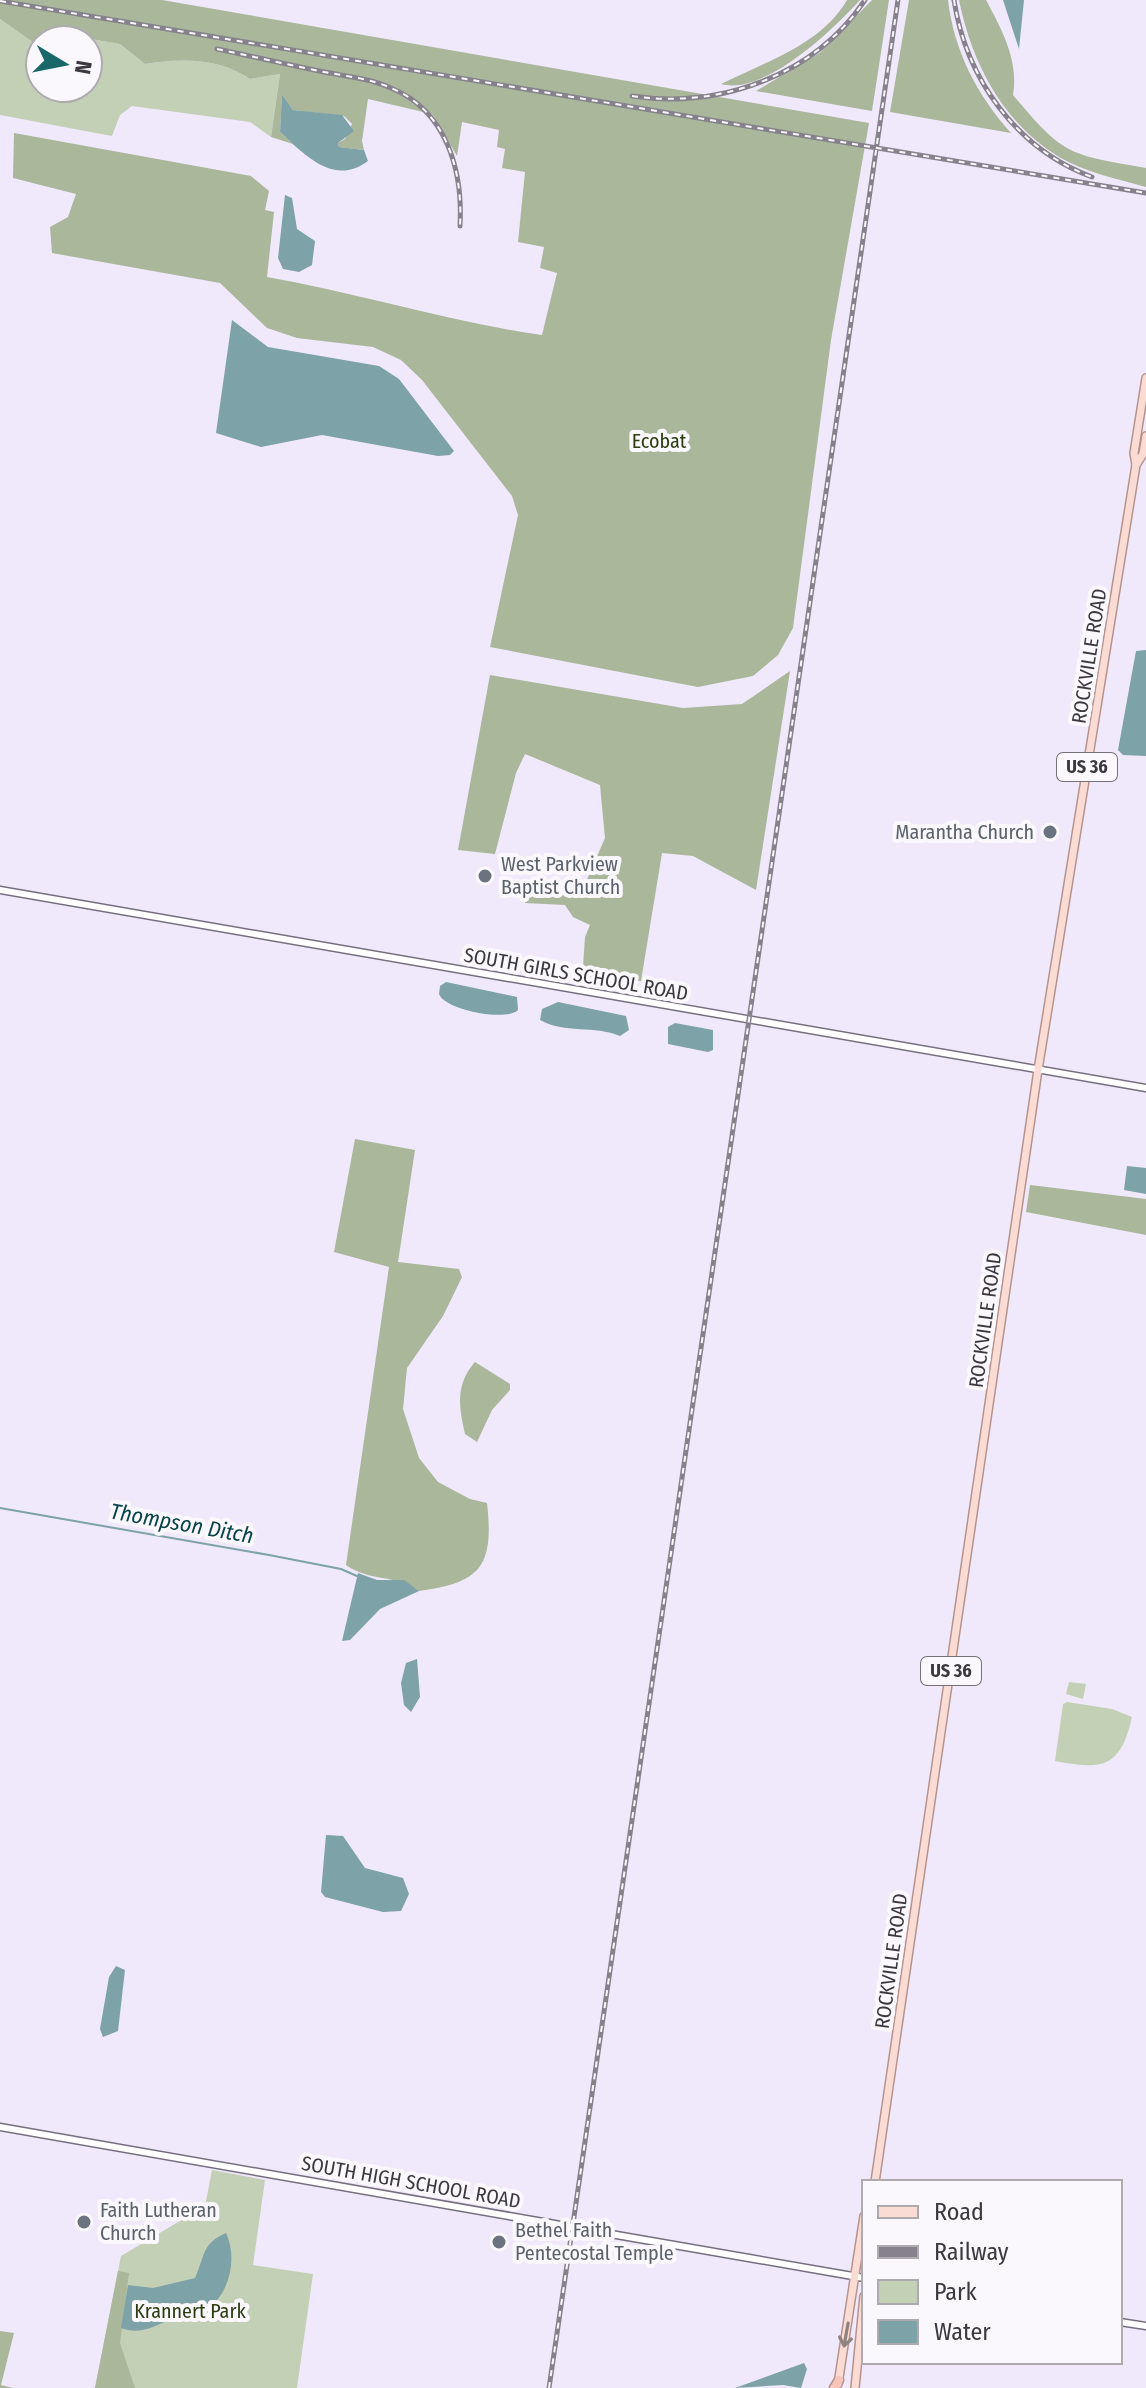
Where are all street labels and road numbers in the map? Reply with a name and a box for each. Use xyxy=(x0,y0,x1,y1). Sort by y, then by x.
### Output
street label: ROCKVILLE ROAD xyxy=(1066,587,1112,725)
road number: US 36 xyxy=(1057,753,1117,781)
street label: SOUTH GIRLS SCHOOL ROAD xyxy=(462,942,690,1006)
street label: ROCKVILLE ROAD xyxy=(964,1251,1006,1389)
road number: US 36 xyxy=(921,1657,981,1685)
street label: ROCKVILLE ROAD xyxy=(870,1892,912,2030)
street label: SOUTH HIGH SCHOOL ROAD xyxy=(300,2151,522,2213)

